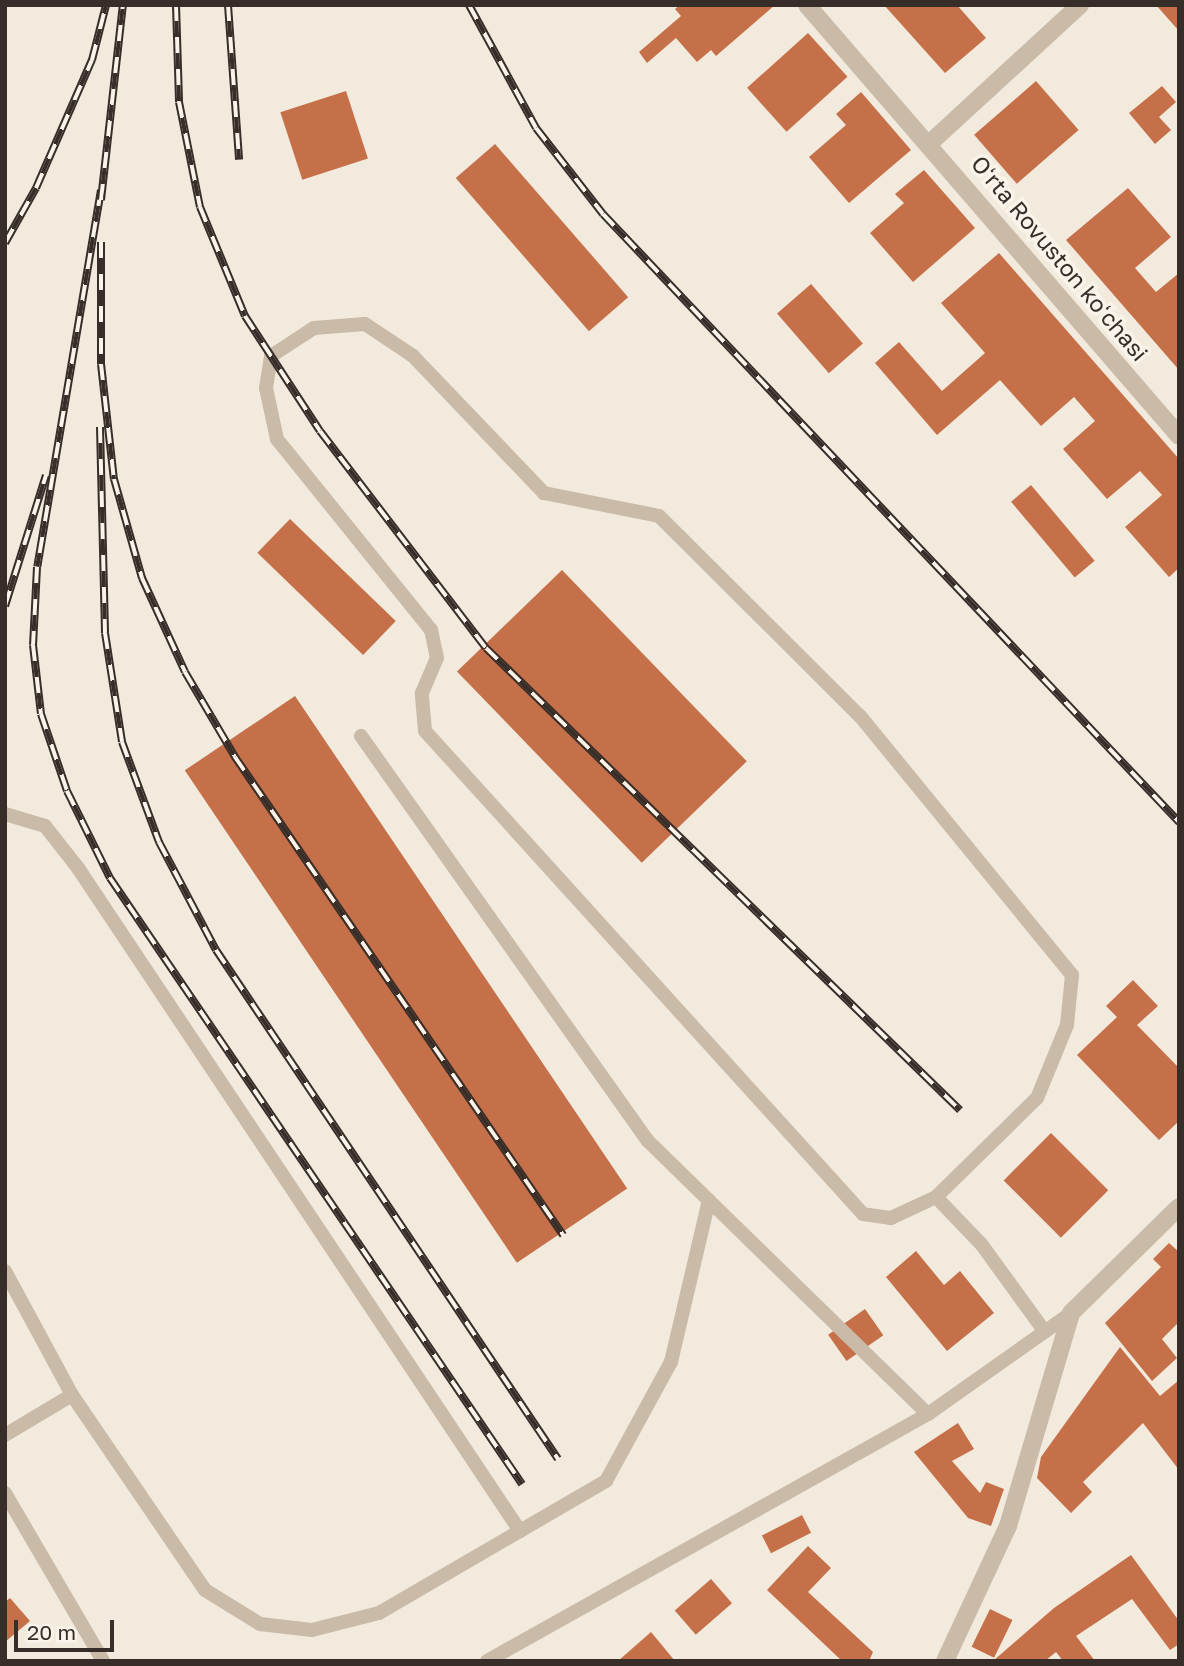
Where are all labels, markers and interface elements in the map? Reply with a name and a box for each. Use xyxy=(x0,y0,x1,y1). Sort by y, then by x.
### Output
street label: Oʻrta Rovuston koʻchasi xyxy=(966,150,1154,366)
scale bar xyxy=(18,1606,117,1650)
text: 20 m xyxy=(27,1619,76,1645)

